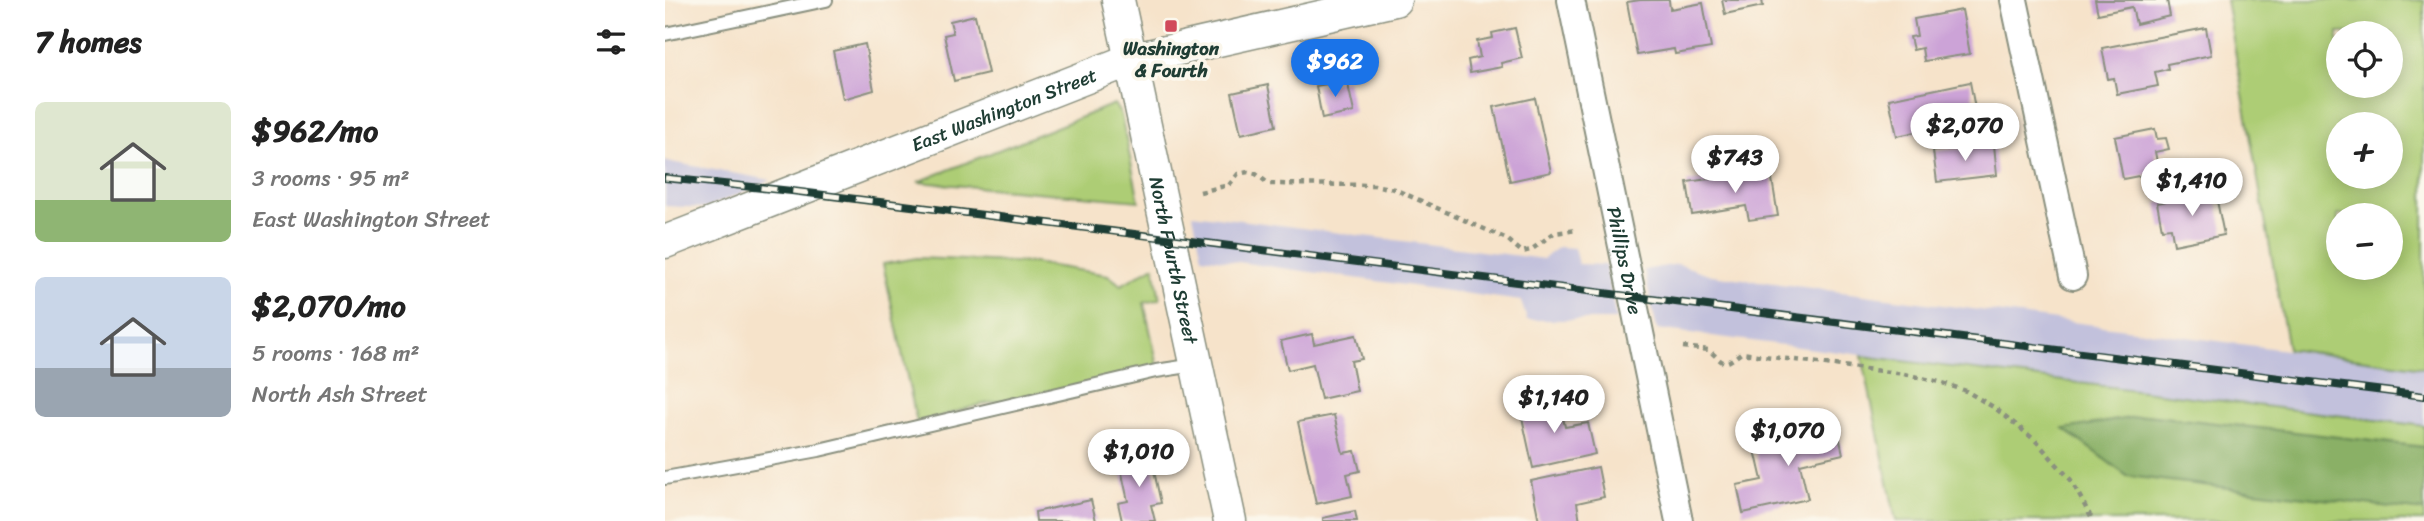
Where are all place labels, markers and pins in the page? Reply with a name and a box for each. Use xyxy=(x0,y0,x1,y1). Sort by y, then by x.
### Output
marker: Washington & Fourth xyxy=(1163,18,1179,34)
place label: Washington & Fourth xyxy=(1123,32,1220,87)
pin: $962 xyxy=(1294,40,1376,99)
pin: $2,070 xyxy=(1908,104,2022,163)
pin: $743 xyxy=(1694,136,1776,195)
pin: $1,410 xyxy=(2135,158,2249,218)
pin: $1,140 xyxy=(1497,376,1611,435)
pin: $1,070 xyxy=(1731,408,1845,468)
pin: $1,010 xyxy=(1082,430,1196,489)

